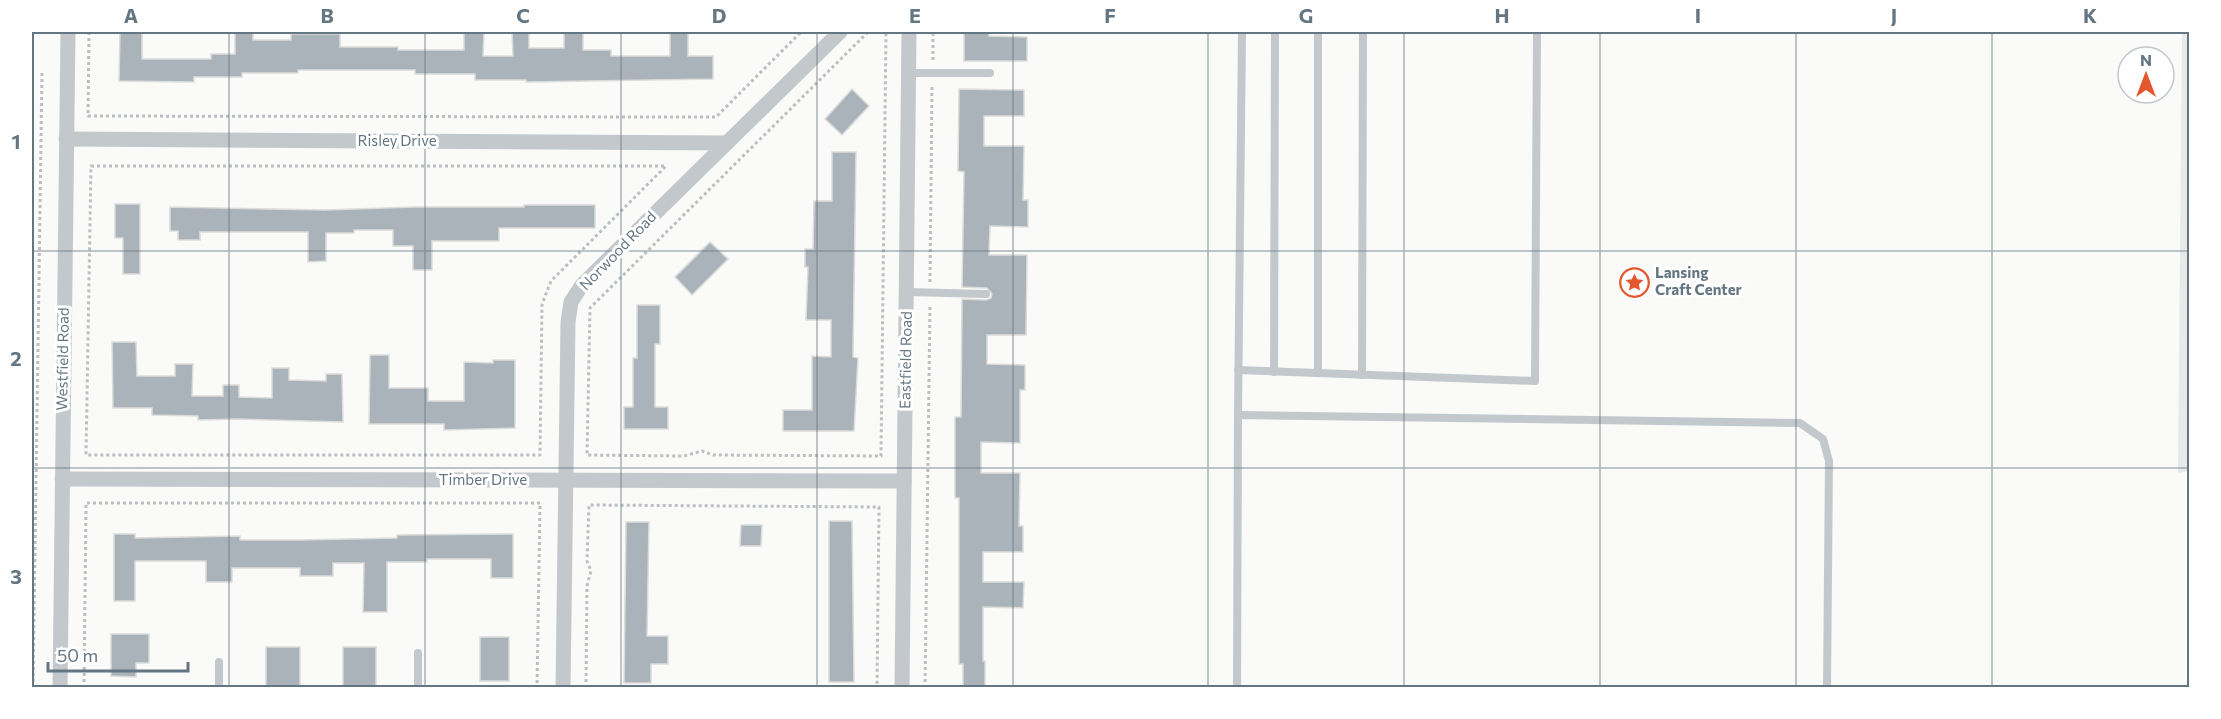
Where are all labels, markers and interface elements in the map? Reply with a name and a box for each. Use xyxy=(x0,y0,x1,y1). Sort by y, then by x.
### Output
text: A xyxy=(124,3,138,27)
text: B xyxy=(320,3,334,27)
text: C xyxy=(516,3,530,27)
text: D xyxy=(712,3,726,27)
text: E xyxy=(909,3,921,27)
text: F xyxy=(1104,3,1116,27)
text: G xyxy=(1299,3,1313,27)
text: H xyxy=(1495,3,1510,27)
text: I xyxy=(1695,3,1701,27)
text: J xyxy=(1891,3,1897,27)
text: K xyxy=(2083,3,2097,27)
north arrow xyxy=(2116,45,2176,105)
text: N xyxy=(2140,50,2152,69)
text: 1 xyxy=(11,129,21,153)
street label: Risley Drive xyxy=(357,131,437,149)
street label: Norwood Road xyxy=(575,207,659,293)
place label: Lansing Craft Center xyxy=(1655,263,1742,298)
place icon: Lansing Craft Center xyxy=(1618,266,1650,298)
street label: Westfield Road xyxy=(52,307,72,411)
street label: Eastfield Road xyxy=(895,311,915,409)
text: 2 xyxy=(10,346,22,370)
street label: Timber Drive xyxy=(439,470,527,488)
text: 3 xyxy=(10,564,22,588)
scale bar xyxy=(48,635,188,673)
text: 50 m xyxy=(57,644,98,666)

